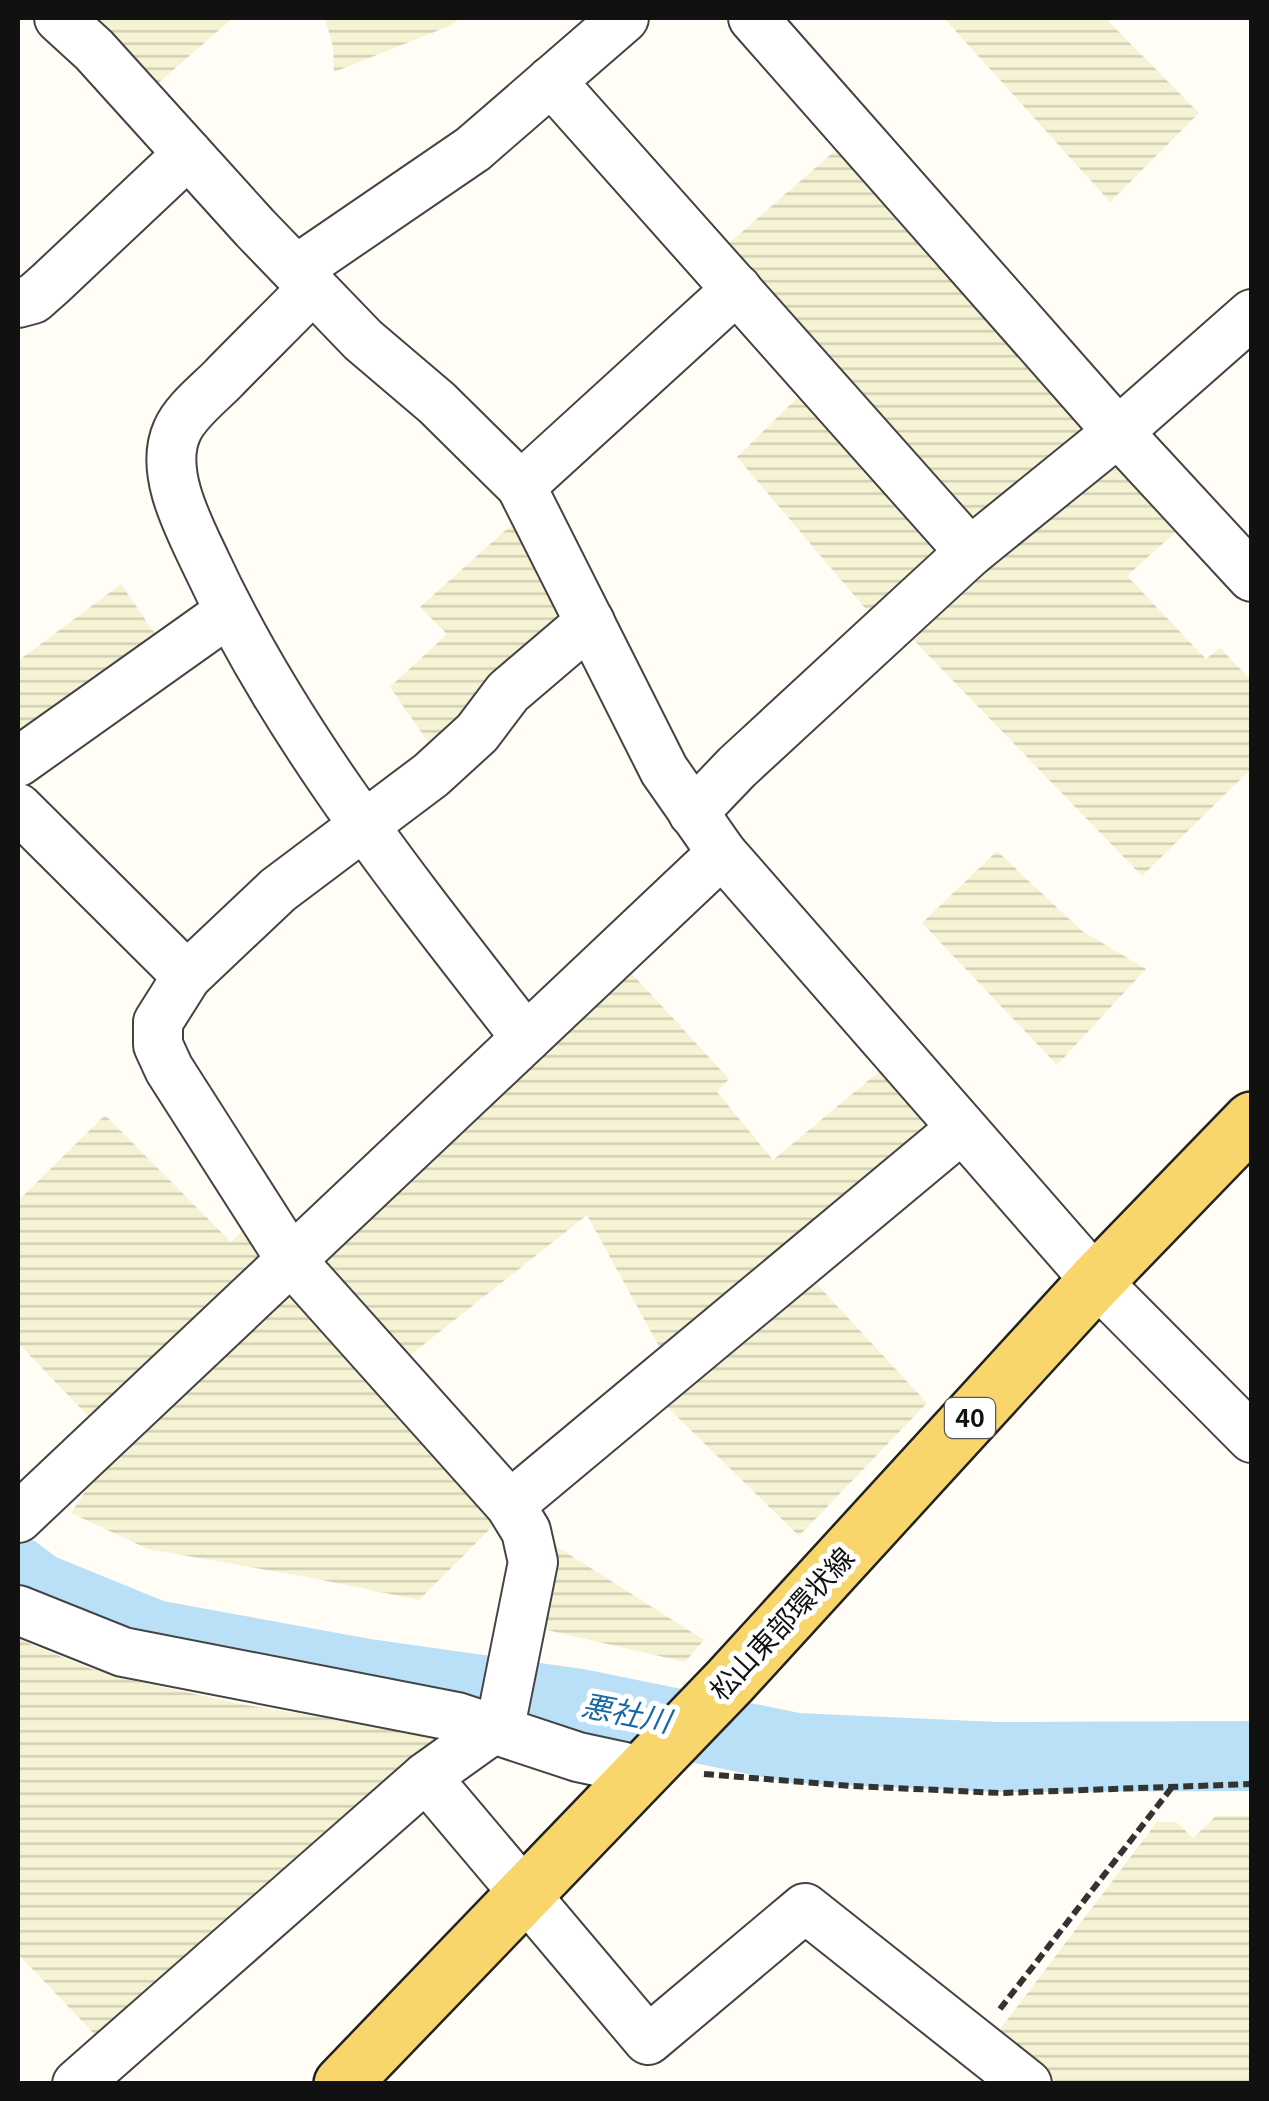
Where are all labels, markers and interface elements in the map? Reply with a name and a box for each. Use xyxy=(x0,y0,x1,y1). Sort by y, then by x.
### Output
road number: 40 xyxy=(945,1398,995,1438)
street label: 松山東部環状線 xyxy=(699,1537,862,1708)
water label: 悪社川 xyxy=(578,1681,678,1742)

